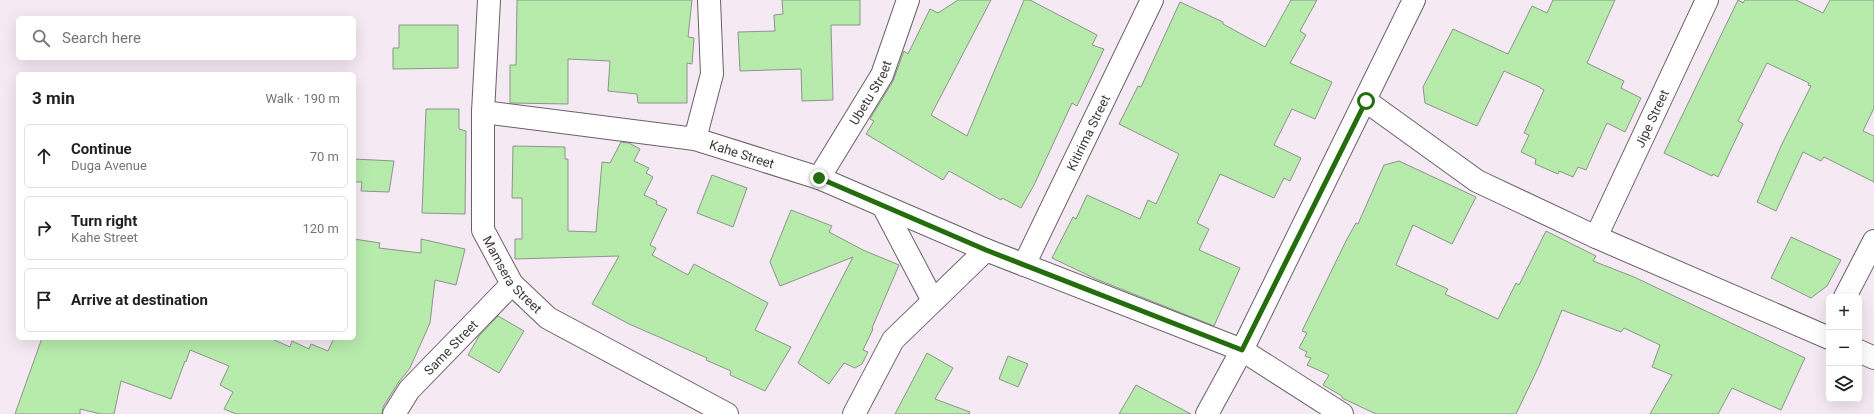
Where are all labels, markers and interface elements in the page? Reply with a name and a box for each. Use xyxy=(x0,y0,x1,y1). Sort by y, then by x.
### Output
search box xyxy=(16,16,356,60)
icon: search xyxy=(30,27,52,49)
text: Search here xyxy=(62,29,141,47)
street label: Ubetu Street xyxy=(846,58,894,127)
street label: Jipe Street xyxy=(1632,87,1672,150)
text: 3 min xyxy=(32,88,75,108)
text: Walk · 190 m xyxy=(265,91,340,106)
street label: Kitirima Street xyxy=(1063,92,1113,173)
route start xyxy=(1357,92,1375,110)
street label: Kahe Street xyxy=(708,137,776,171)
text: Continue xyxy=(71,140,132,158)
icon: ahead xyxy=(33,145,55,167)
text: 70 m xyxy=(310,149,339,164)
text: Duga Avenue xyxy=(71,158,147,173)
route end xyxy=(810,169,828,187)
text: Turn right xyxy=(71,212,137,230)
icon: right xyxy=(33,217,55,239)
text: 120 m xyxy=(302,221,339,236)
text: Kahe Street xyxy=(71,230,138,245)
street label: Mamsera Street xyxy=(480,233,545,316)
icon: arrive xyxy=(33,289,55,311)
text: Arrive at destination xyxy=(71,291,208,309)
map controls xyxy=(1826,294,1862,402)
button: + xyxy=(1826,294,1862,330)
street label: Same Street xyxy=(421,317,481,378)
button: − xyxy=(1826,330,1862,366)
button: layers xyxy=(1826,366,1862,402)

